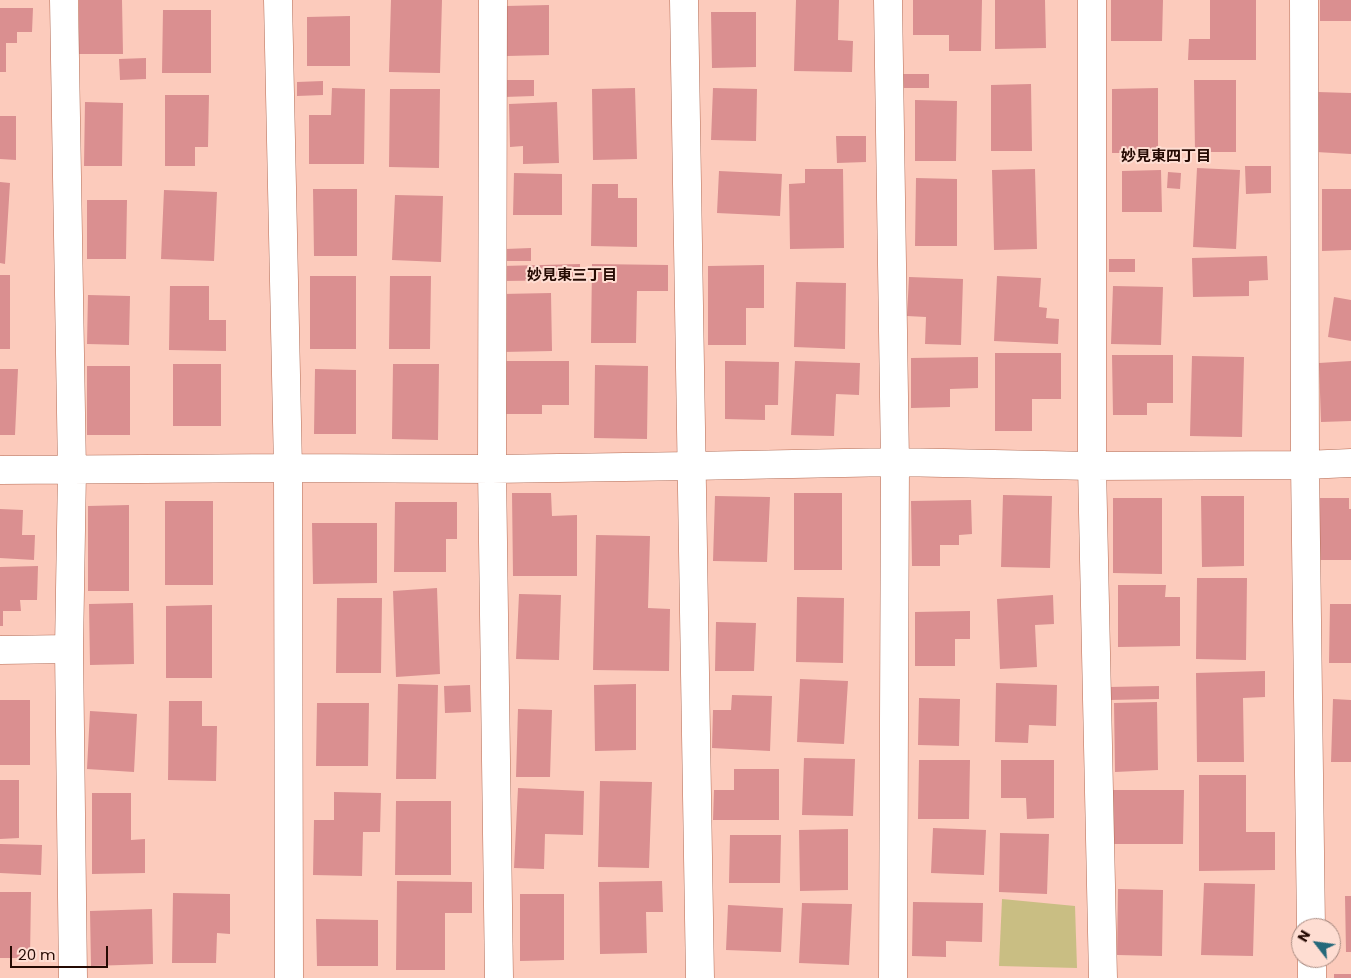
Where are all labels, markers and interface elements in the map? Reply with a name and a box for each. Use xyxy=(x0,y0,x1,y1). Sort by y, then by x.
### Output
district label: 妙見東四丁目 xyxy=(1121,148,1211,166)
district label: 妙見東三丁目 xyxy=(527,267,617,285)
north arrow xyxy=(1291,918,1341,968)
text: N xyxy=(1293,926,1315,946)
scale bar xyxy=(12,936,110,968)
text: 20 m xyxy=(18,944,56,965)

